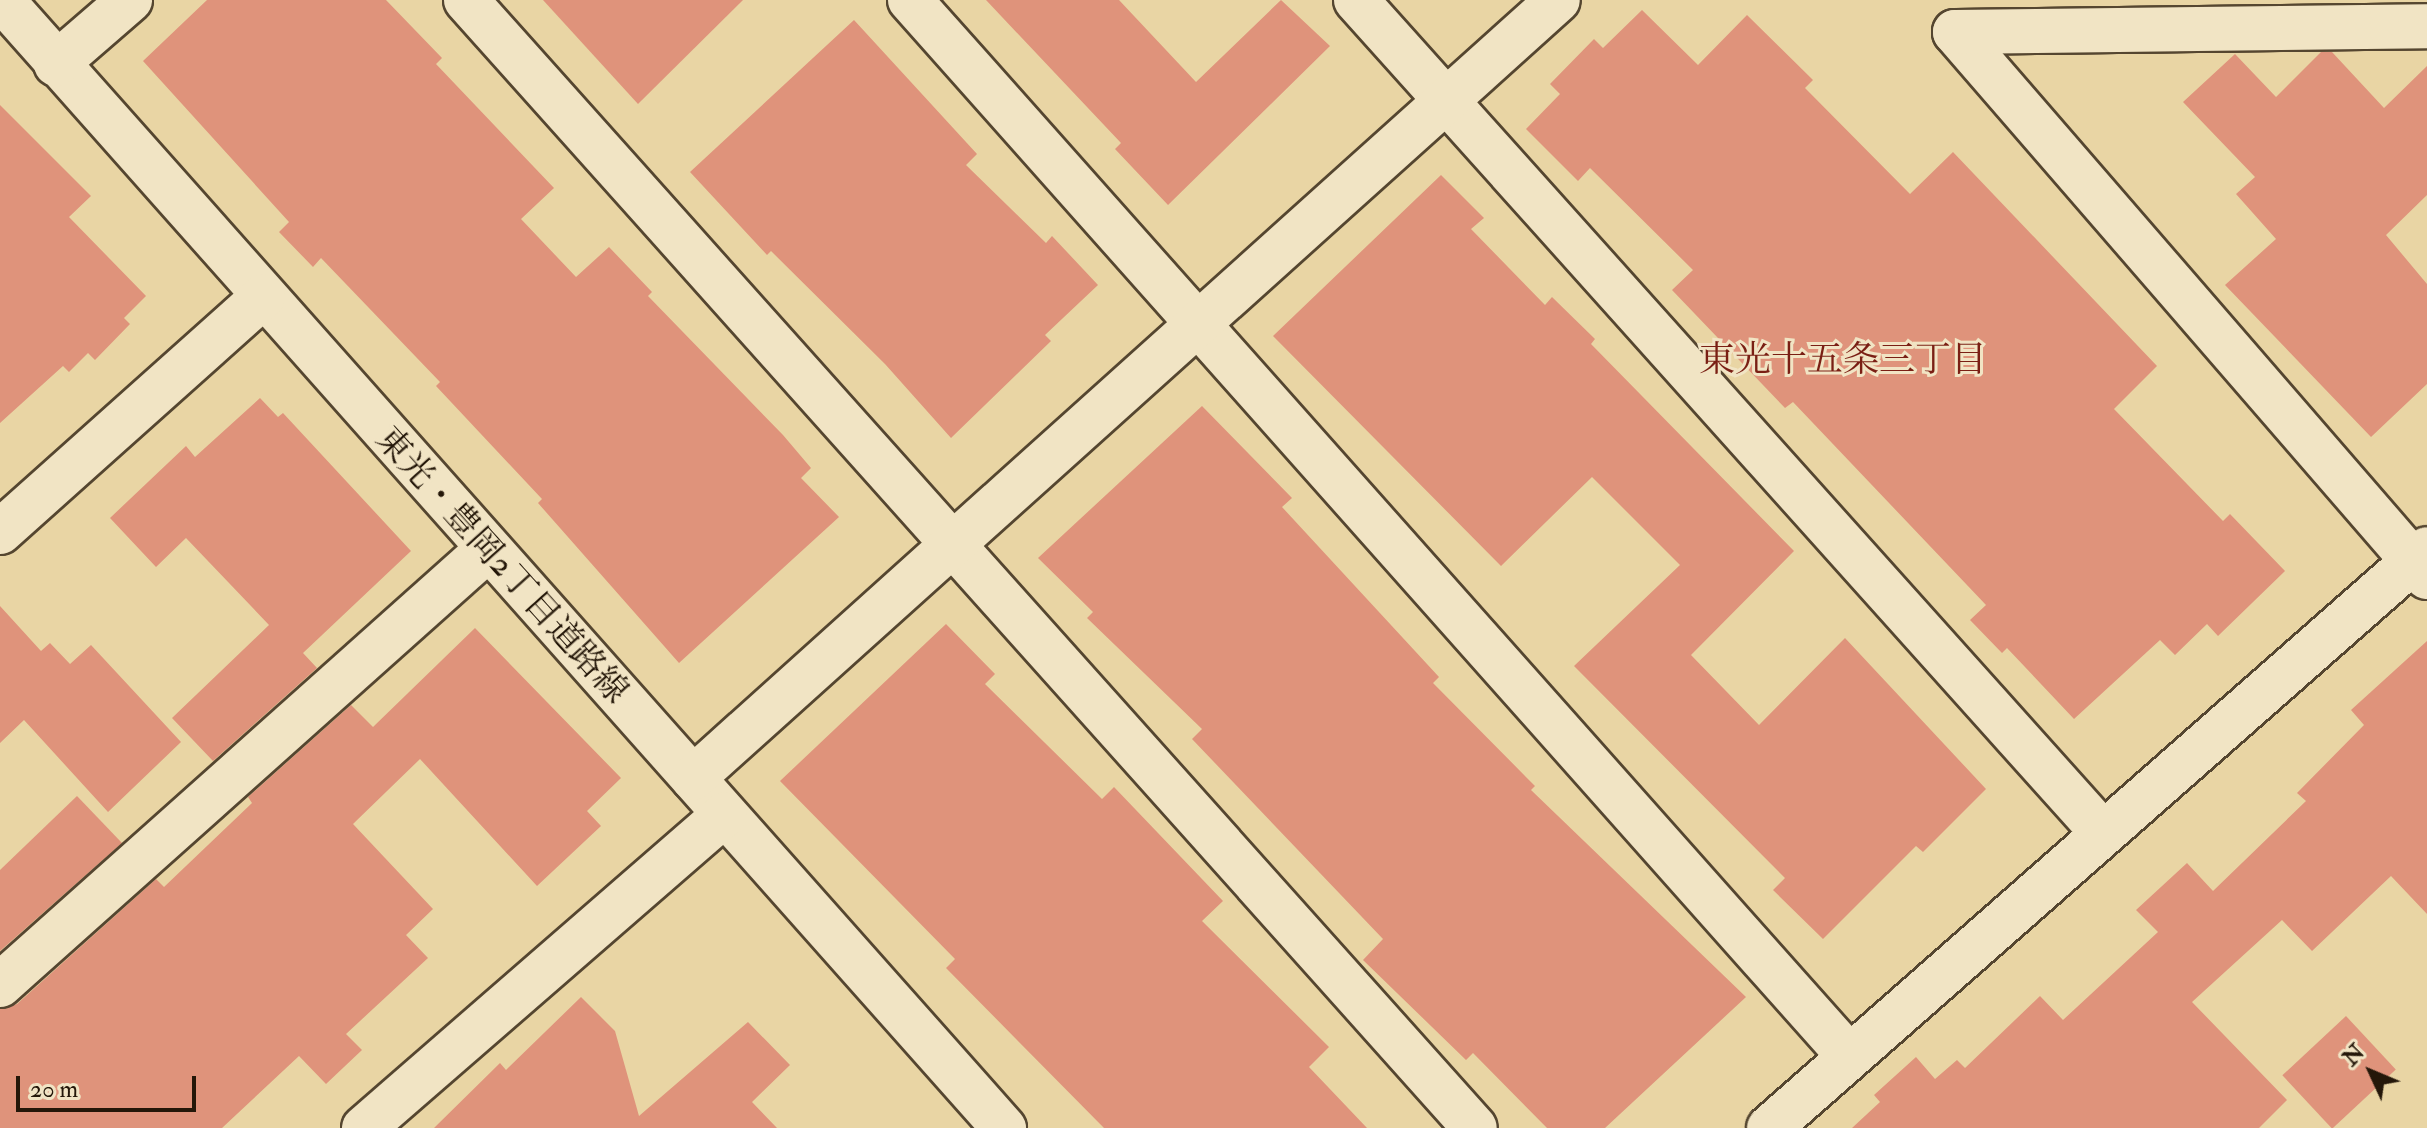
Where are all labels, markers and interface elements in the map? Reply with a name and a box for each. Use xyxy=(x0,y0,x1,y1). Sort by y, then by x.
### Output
district label: 東光十五条三丁目 xyxy=(1699,338,1987,382)
street label: 東光・豊岡2丁目道路線 xyxy=(367,419,637,711)
north arrow xyxy=(2331,1032,2411,1112)
text: N xyxy=(2337,1039,2371,1072)
scale bar xyxy=(20,1060,200,1110)
text: 20 m xyxy=(30,1074,78,1105)

